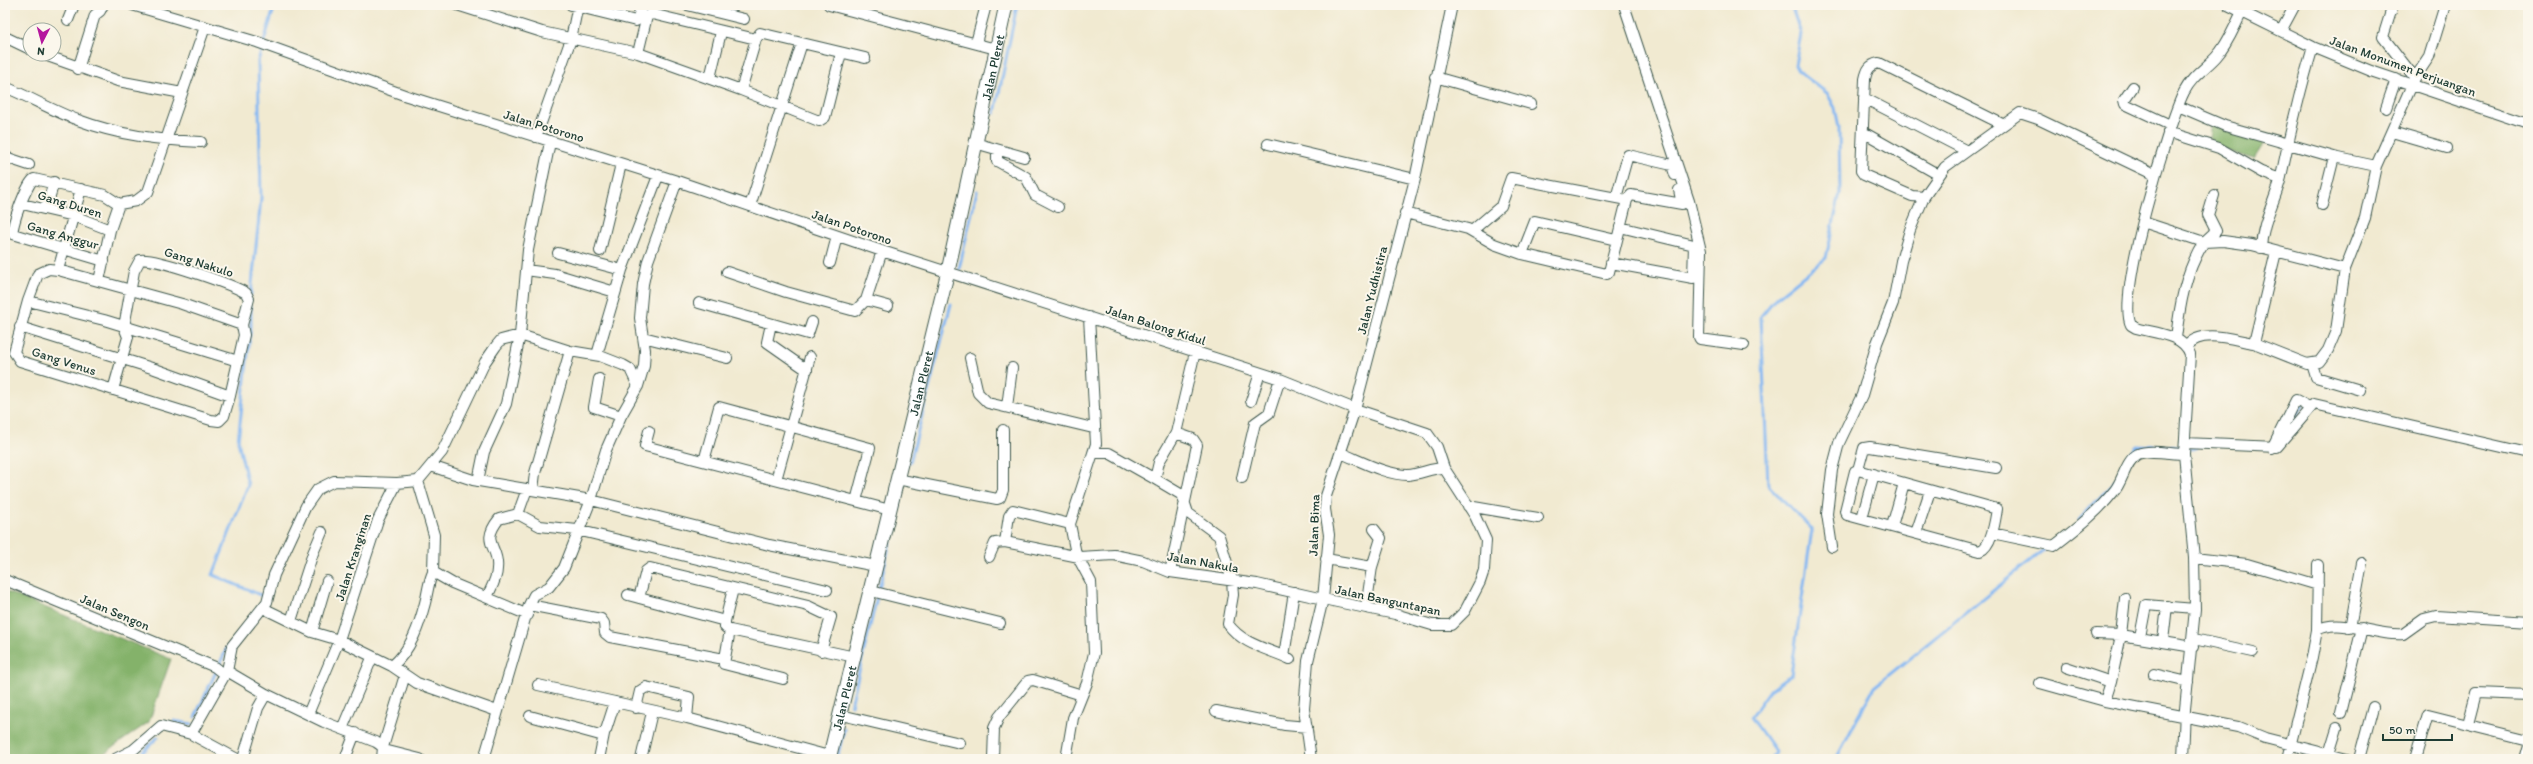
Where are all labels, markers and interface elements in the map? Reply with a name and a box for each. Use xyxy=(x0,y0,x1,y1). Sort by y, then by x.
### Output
north arrow xyxy=(22,22,62,62)
street label: Jalan Monumen Perjuangan xyxy=(2328,32,2479,100)
street label: Jalan Pleret xyxy=(978,33,1007,101)
text: N xyxy=(37,45,45,58)
street label: Jalan Potorono xyxy=(502,107,587,146)
street label: Gang Duren xyxy=(36,187,105,221)
street label: Jalan Potorono xyxy=(810,206,894,248)
street label: Gang Anggur xyxy=(25,218,101,253)
street label: Gang Nakulo xyxy=(162,244,236,280)
street label: Jalan Yudhistira xyxy=(1354,244,1390,336)
street label: Jalan Balong Kidul xyxy=(1104,302,1208,348)
street label: Gang Venus xyxy=(30,344,98,379)
street label: Jalan Pleret xyxy=(906,349,936,417)
street label: Jalan Bima xyxy=(1305,494,1323,556)
street label: Jalan Kranginan xyxy=(332,511,374,603)
street label: Jalan Nakula xyxy=(1166,548,1240,576)
street label: Jalan Banguntapan xyxy=(1334,581,1442,619)
street label: Jalan Sengon xyxy=(78,591,152,633)
street label: Jalan Pleret xyxy=(829,664,859,732)
scale bar xyxy=(2383,716,2452,742)
text: 50 m xyxy=(2389,723,2415,737)

